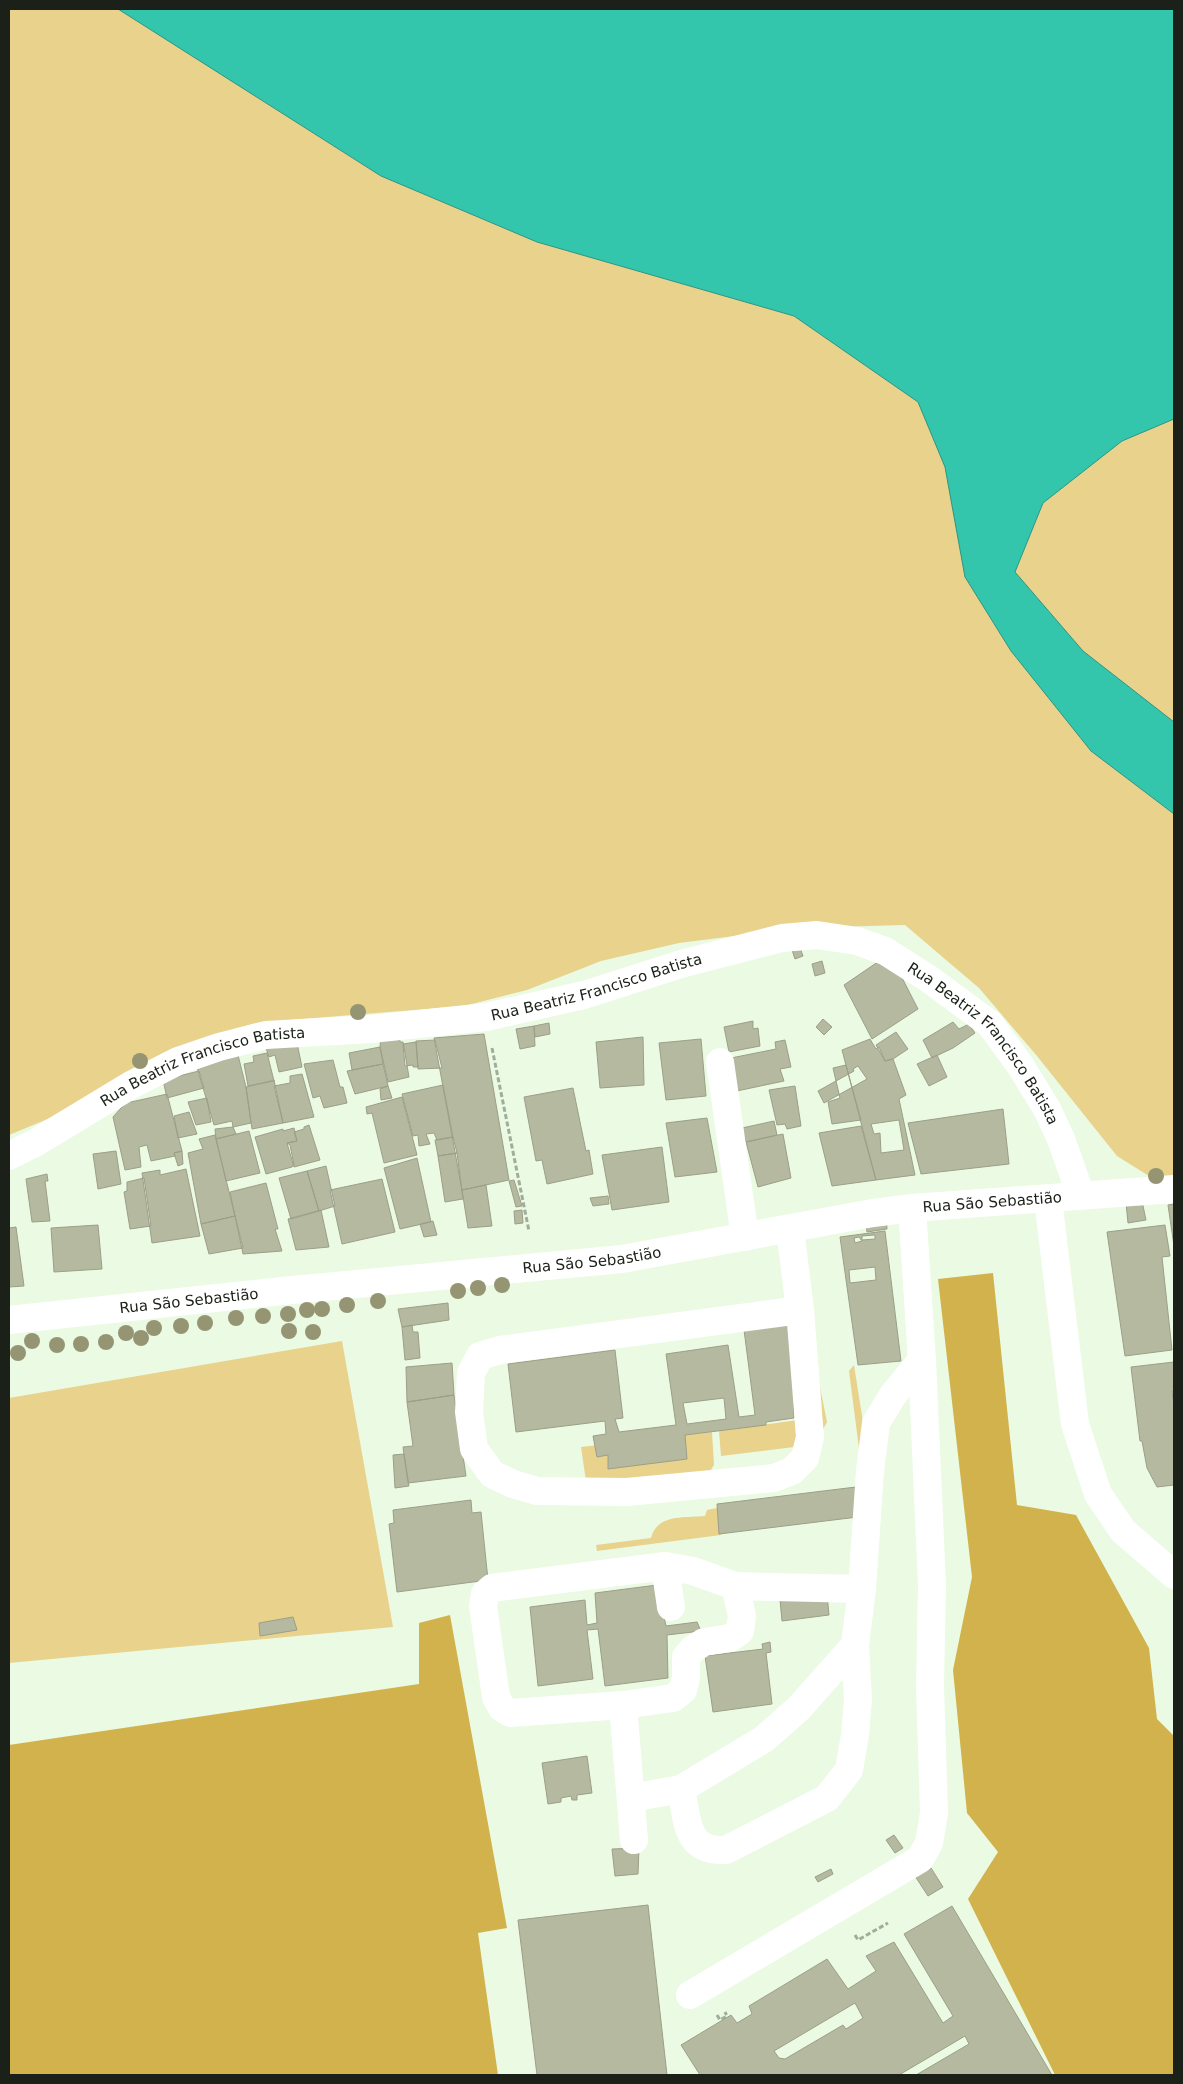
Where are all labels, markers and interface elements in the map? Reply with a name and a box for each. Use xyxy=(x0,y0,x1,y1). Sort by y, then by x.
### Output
street label: Rua Beatriz Francisco Batista xyxy=(489,950,704,1025)
street label: Rua Beatriz Francisco Batista xyxy=(904,959,1062,1128)
street label: Rua Beatriz Francisco Batista xyxy=(97,1024,306,1110)
street label: Rua São Sebastião xyxy=(922,1188,1063,1216)
street label: Rua São Sebastião xyxy=(522,1243,663,1277)
street label: Rua São Sebastião xyxy=(119,1285,259,1317)

